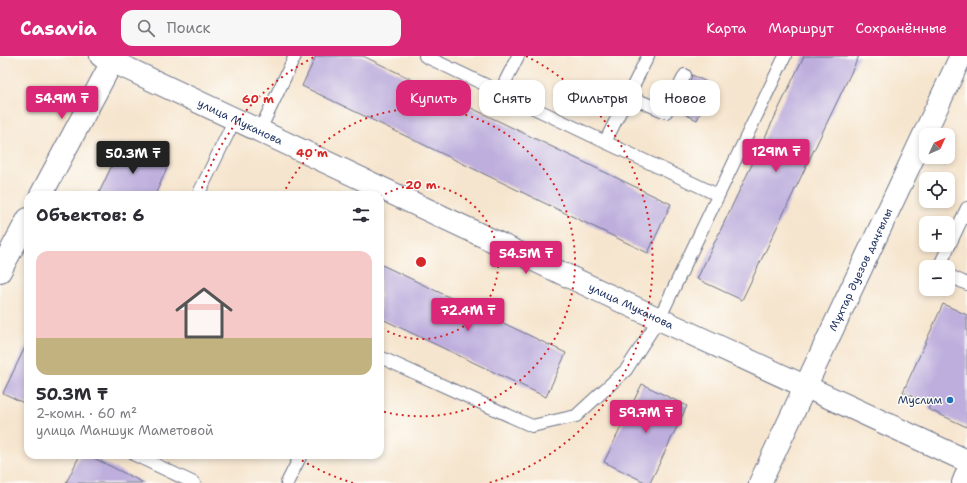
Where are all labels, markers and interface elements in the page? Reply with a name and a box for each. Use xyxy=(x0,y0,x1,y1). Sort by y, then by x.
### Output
search box xyxy=(121,10,401,46)
text: Casavia xyxy=(20,16,97,41)
icon: search xyxy=(135,17,157,39)
text: Поиск xyxy=(167,18,211,38)
text: Карта xyxy=(706,19,746,37)
text: Маршрут xyxy=(768,19,834,37)
text: Сохранённые xyxy=(856,19,947,37)
chip: Купить xyxy=(396,80,471,116)
chip: Снять xyxy=(479,80,545,116)
chip: Фильтры xyxy=(553,80,642,116)
chip: Новое xyxy=(650,80,720,116)
pin: 54.9M ₸ xyxy=(25,86,99,120)
text: 54.9M ₸ xyxy=(35,90,89,107)
text: 60 m xyxy=(242,91,274,107)
street label: улица Муканова xyxy=(195,96,285,149)
north arrow xyxy=(919,128,955,164)
map controls xyxy=(919,128,955,296)
pin: 129M ₸ xyxy=(743,139,809,173)
pin: 50.3M ₸ xyxy=(96,141,170,175)
text: 129M ₸ xyxy=(751,143,801,160)
text: 50.3M ₸ xyxy=(106,145,160,162)
text: 40 m xyxy=(296,145,328,161)
button: locate xyxy=(919,172,955,208)
text: 20 m xyxy=(405,177,437,193)
text: Объектов: 6 xyxy=(36,204,145,226)
icon: filters xyxy=(350,204,372,226)
street label: Мұхтар Әуезов даңғылы xyxy=(826,206,896,334)
button: + xyxy=(919,216,955,252)
pin: 54.5M ₸ xyxy=(489,241,563,275)
text: 54.5M ₸ xyxy=(499,245,553,262)
centre of rings xyxy=(414,255,428,269)
button: − xyxy=(919,260,955,296)
icon: home xyxy=(168,277,240,349)
street label: улица Муканова xyxy=(586,280,676,333)
pin: 72.4M ₸ xyxy=(431,298,505,332)
text: 72.4M ₸ xyxy=(440,302,496,319)
text: 50.3M ₸ xyxy=(36,383,108,405)
place label: Муслим xyxy=(898,393,942,408)
marker: Муслим xyxy=(945,395,955,405)
pin: 59.7M ₸ xyxy=(609,400,683,434)
text: 59.7M ₸ xyxy=(619,404,673,421)
text: 2-комн. · 60 m² xyxy=(36,405,137,422)
text: улица Маншук Маметовой xyxy=(36,422,213,439)

